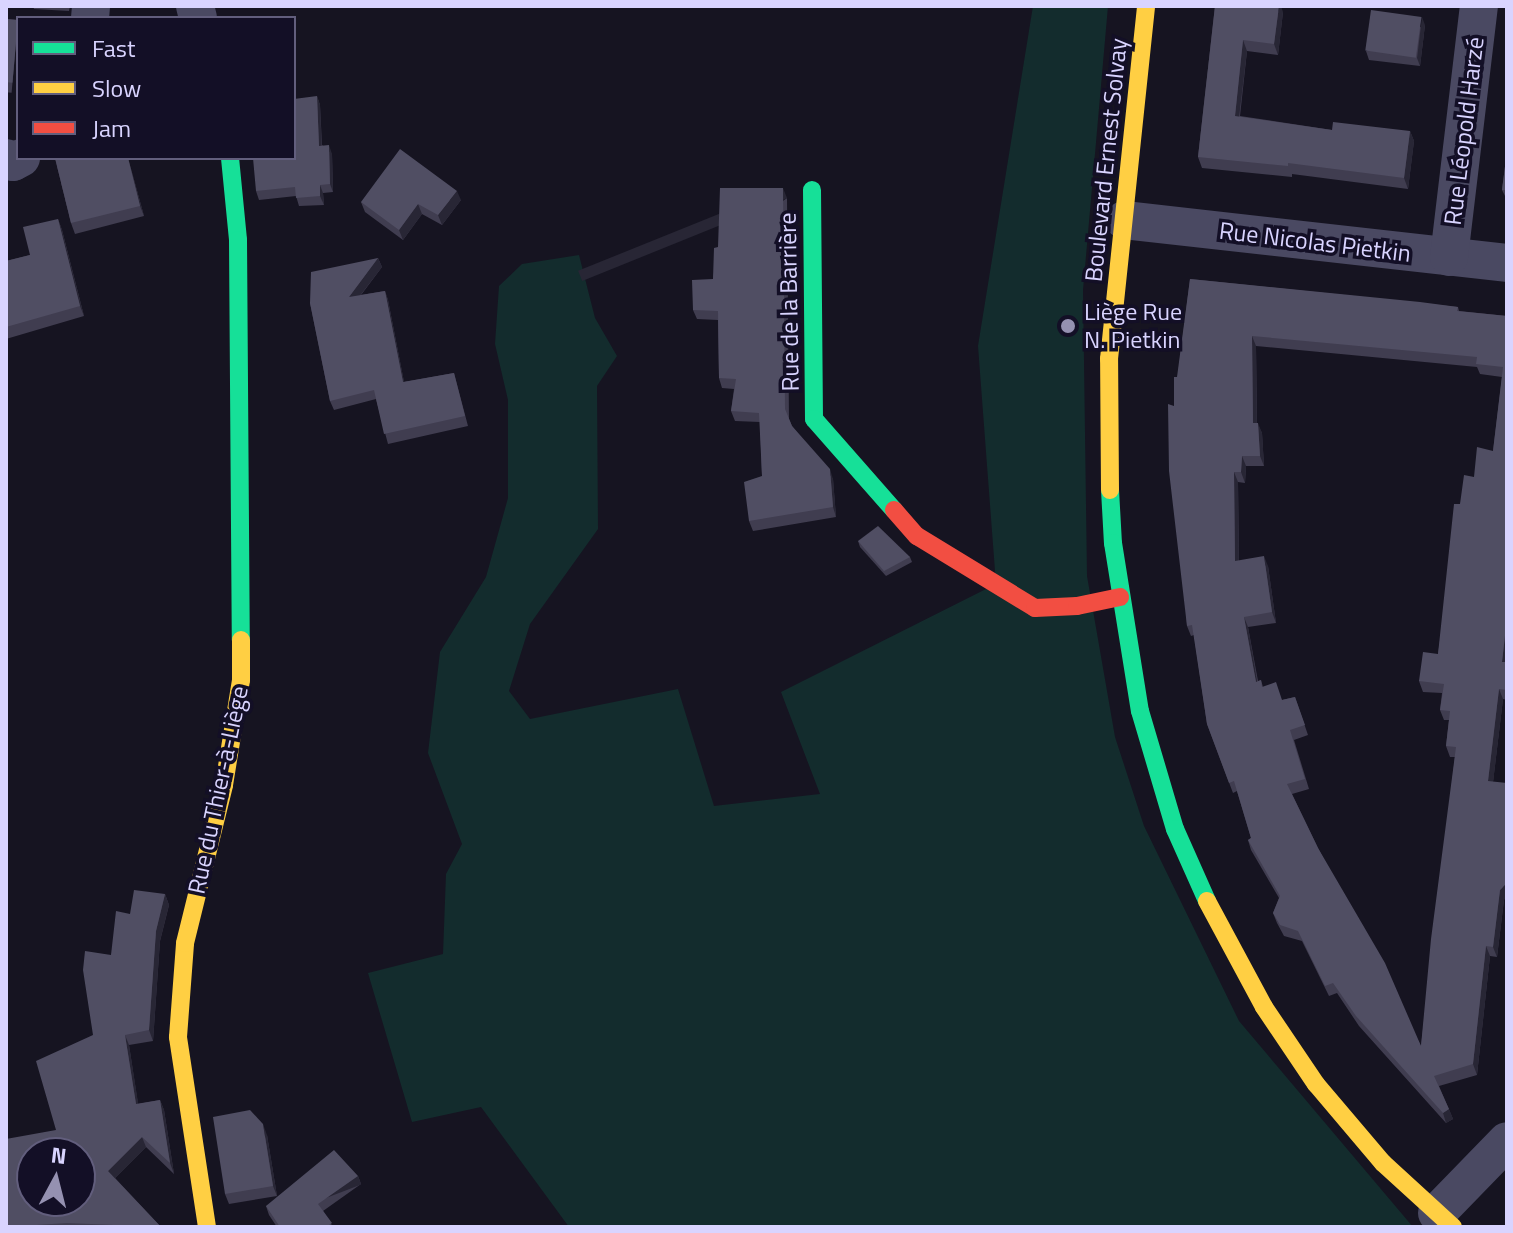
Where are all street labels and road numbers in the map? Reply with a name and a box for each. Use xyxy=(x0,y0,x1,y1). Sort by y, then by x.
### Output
street label: Rue Léopold Harzé xyxy=(1438,35,1490,227)
street label: Boulevard Ernest Solvay xyxy=(1079,37,1133,283)
street label: Rue de la Barrière xyxy=(773,212,805,392)
street label: Rue Nicolas Pietkin xyxy=(1217,216,1413,268)
street label: Rue du Thier-à-Liège xyxy=(182,683,254,897)

